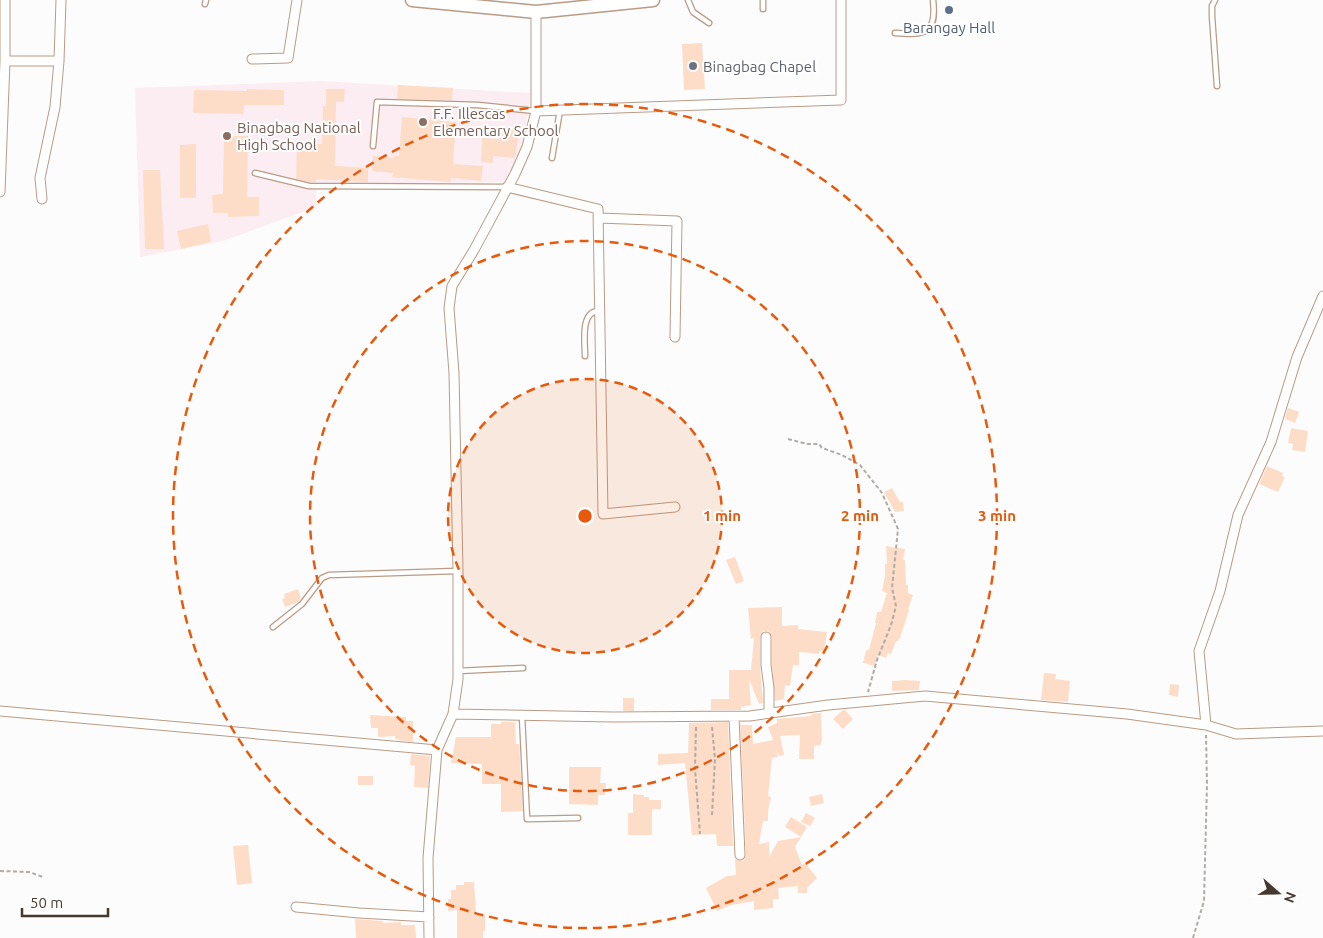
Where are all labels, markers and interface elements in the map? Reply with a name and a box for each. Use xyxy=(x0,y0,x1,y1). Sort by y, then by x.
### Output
marker: Barangay Hall xyxy=(943,4,955,16)
place label: Barangay Hall xyxy=(903,19,995,36)
place label: Binagbag Chapel xyxy=(703,58,816,75)
marker: Binagbag Chapel xyxy=(687,60,699,72)
place label: F.F. Illescas Elementary School xyxy=(433,105,559,139)
marker: F.F. Illescas Elementary School xyxy=(417,116,429,128)
place label: Binagbag National High School xyxy=(237,119,361,153)
marker: Binagbag National High School xyxy=(221,130,233,142)
centre of rings xyxy=(576,507,594,525)
text: 1 min xyxy=(703,507,741,524)
text: 2 min xyxy=(841,507,879,524)
text: 3 min xyxy=(978,507,1016,524)
north arrow xyxy=(1253,868,1303,918)
scale bar xyxy=(22,886,109,918)
text: N xyxy=(1281,890,1300,905)
text: 50 m xyxy=(30,894,63,911)

